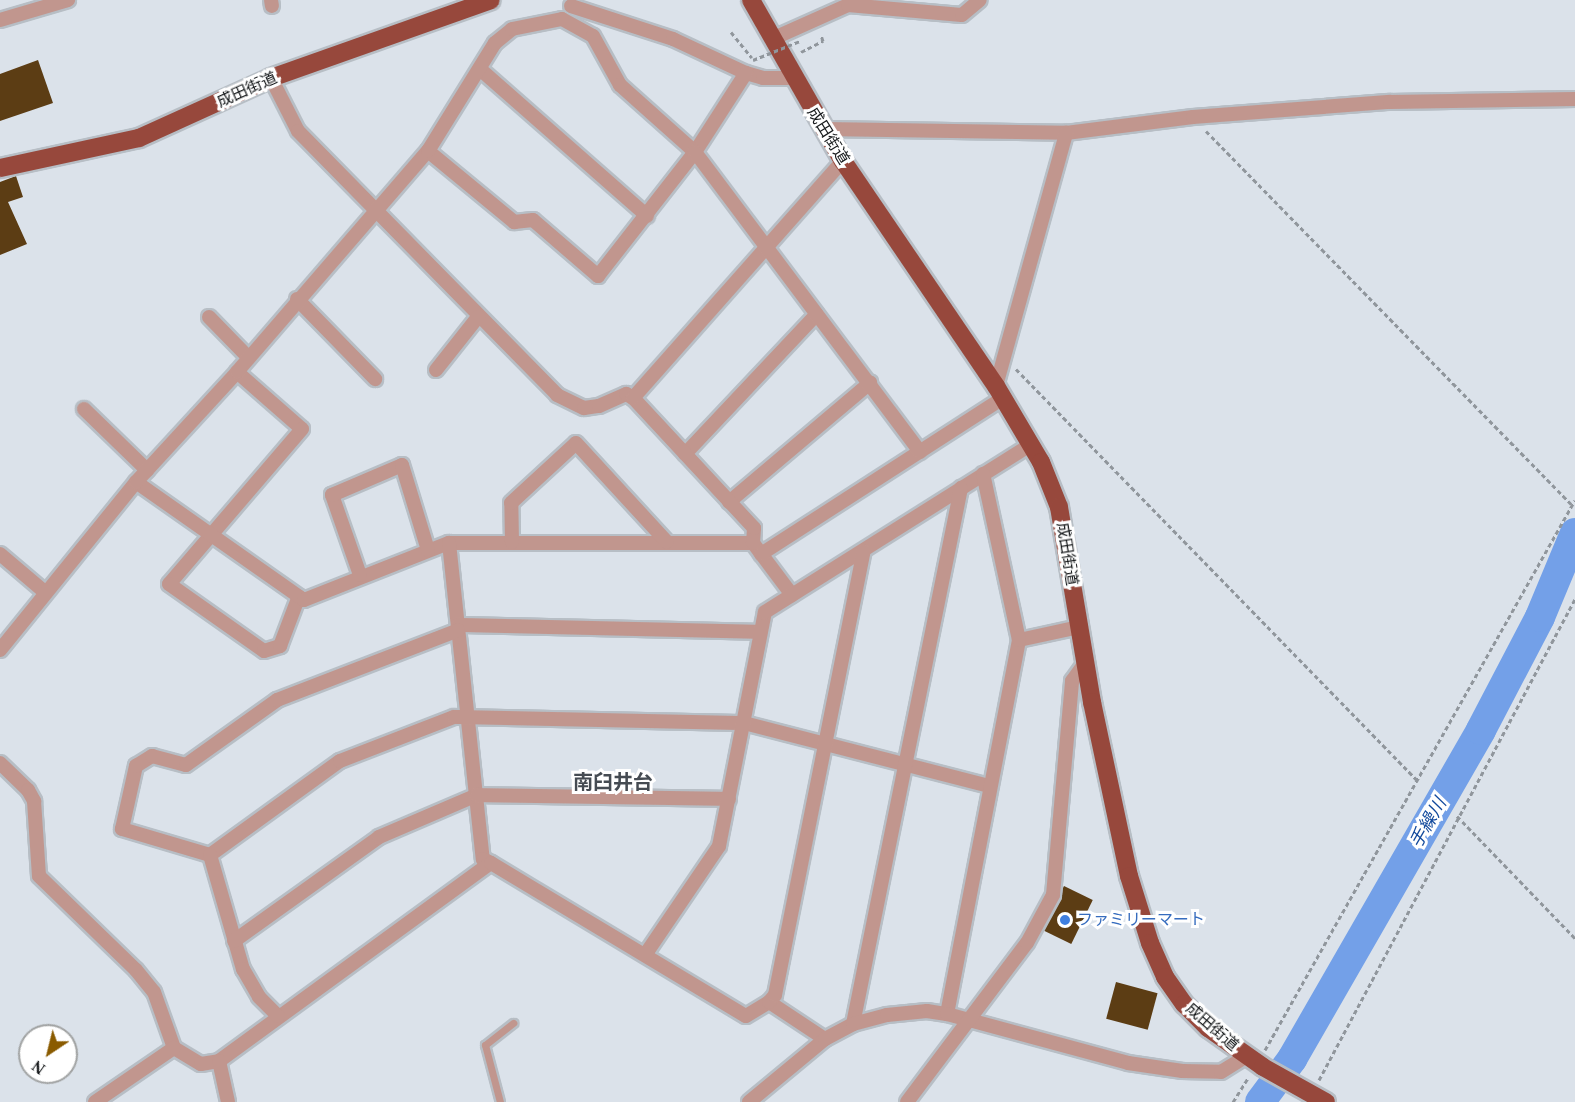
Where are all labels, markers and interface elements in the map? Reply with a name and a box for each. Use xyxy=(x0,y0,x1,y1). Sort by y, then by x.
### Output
street label: 成田街道 xyxy=(214,68,280,112)
street label: 成田街道 xyxy=(803,104,853,168)
street label: 成田街道 xyxy=(1053,521,1081,587)
district label: 南臼井台 xyxy=(573,770,653,794)
water label: 手繰川 xyxy=(1405,794,1451,852)
place label: ファミリーマート xyxy=(1077,910,1205,930)
marker: ファミリーマート xyxy=(1058,913,1072,927)
street label: 成田街道 xyxy=(1182,999,1242,1055)
north arrow xyxy=(18,1024,78,1084)
text: N xyxy=(29,1057,48,1078)

